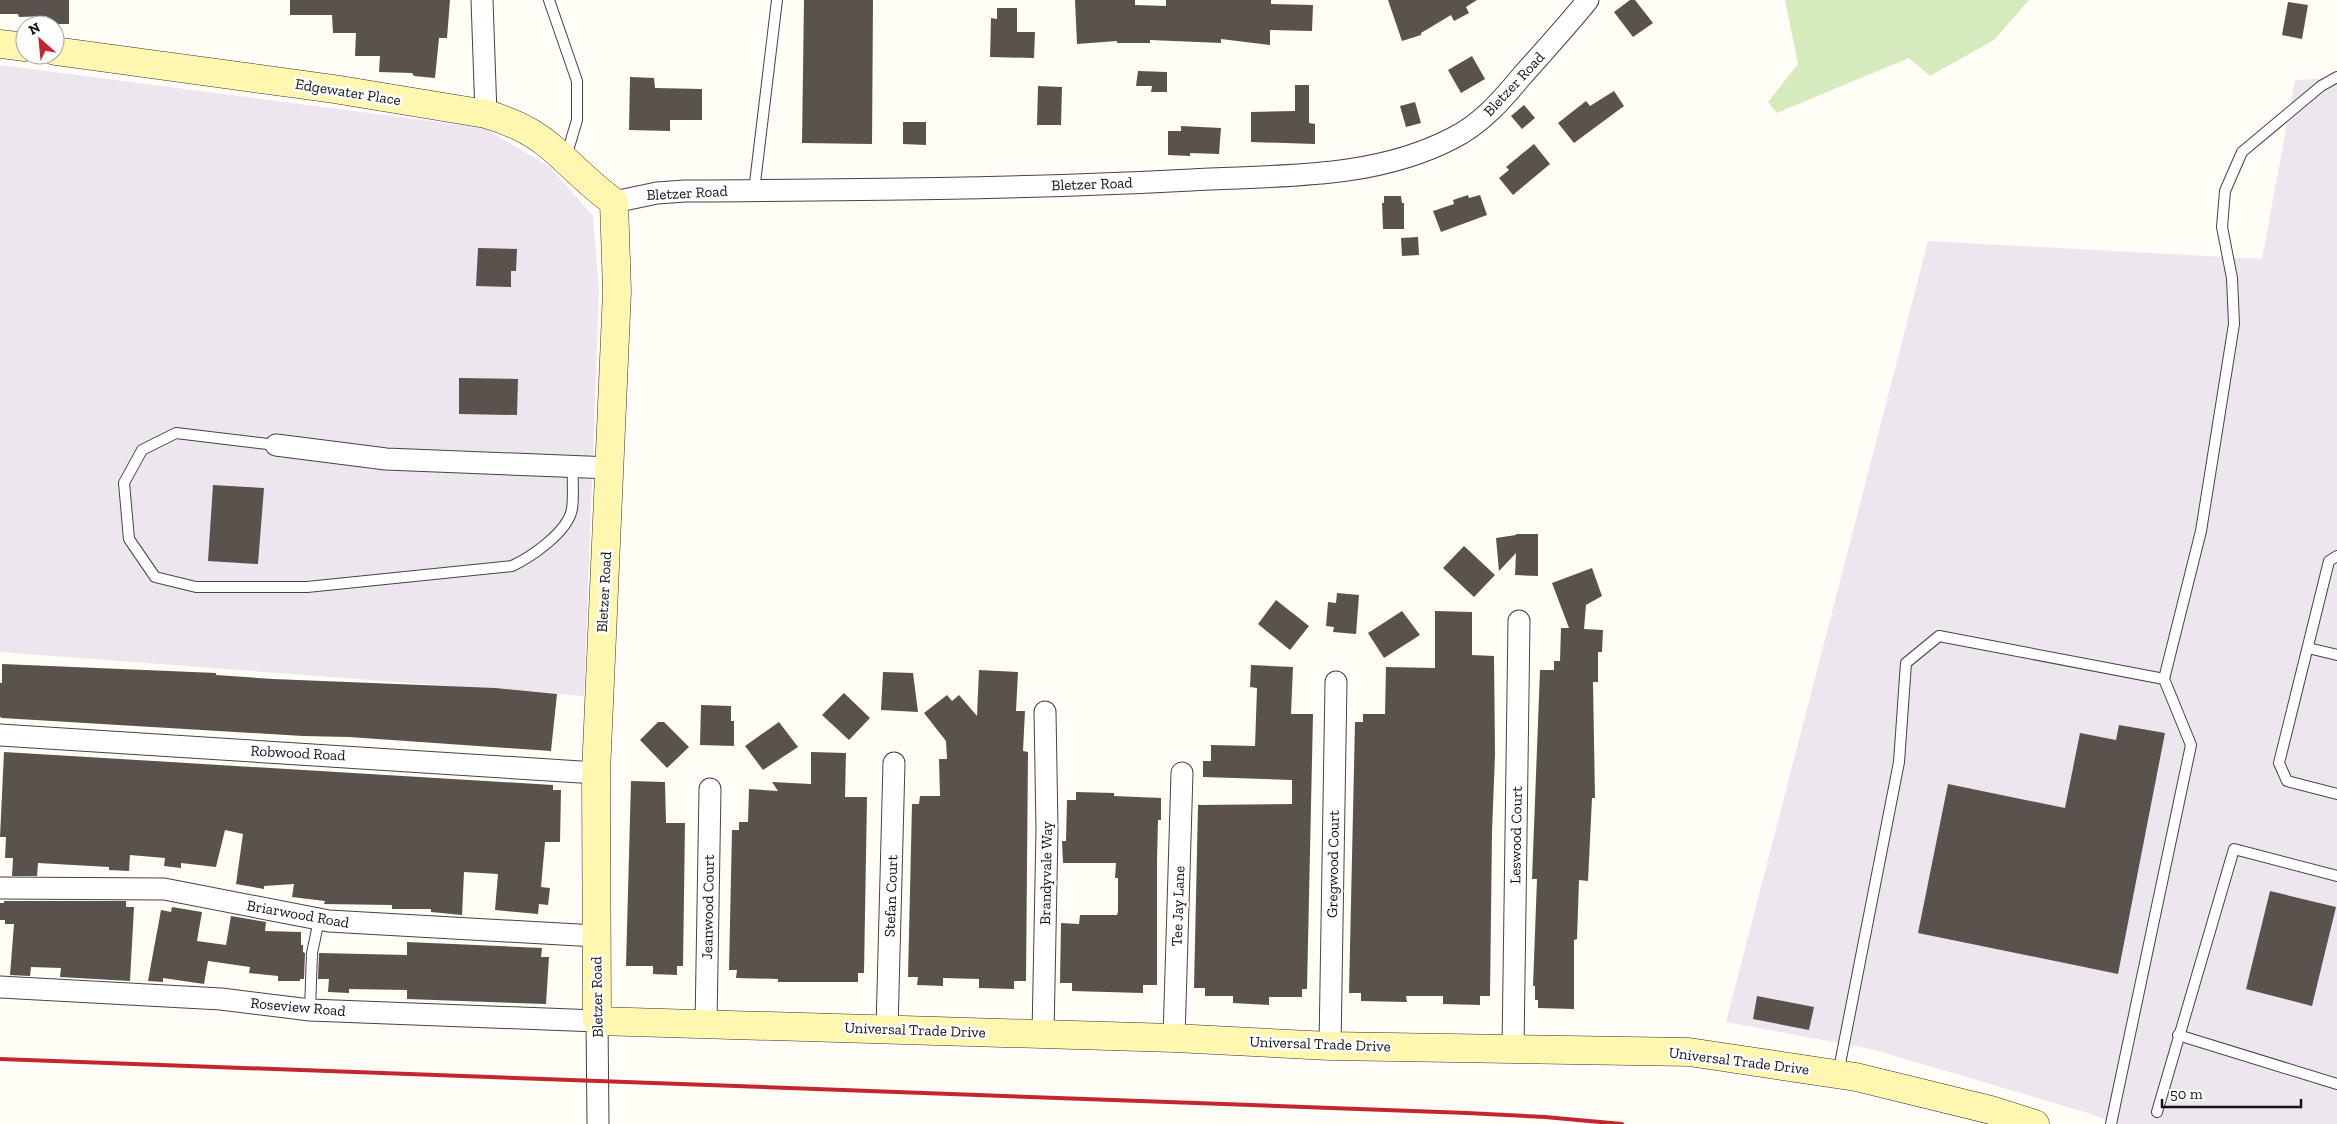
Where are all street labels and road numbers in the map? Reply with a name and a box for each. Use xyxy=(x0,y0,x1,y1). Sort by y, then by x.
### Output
street label: Bletzer Road xyxy=(1480,48,1549,120)
street label: Edgewater Place xyxy=(294,75,402,109)
street label: Bletzer Road xyxy=(1051,174,1134,194)
street label: Bletzer Road xyxy=(646,182,729,204)
street label: Bletzer Road xyxy=(593,550,615,633)
street label: Robwood Road xyxy=(250,742,347,765)
street label: Leswood Court xyxy=(1506,786,1526,884)
street label: Gregwood Court xyxy=(1323,809,1343,918)
street label: Brandyvale Way xyxy=(1036,821,1056,925)
street label: Jeanwood Court xyxy=(698,854,718,960)
street label: Stefan Court xyxy=(881,854,901,937)
street label: Tee Jay Lane xyxy=(1168,865,1188,947)
street label: Briarwood Road xyxy=(245,896,351,932)
street label: Bletzer Road xyxy=(587,955,607,1038)
street label: Roseview Road xyxy=(250,994,347,1020)
street label: Universal Trade Drive xyxy=(844,1019,986,1041)
street label: Universal Trade Drive xyxy=(1249,1033,1391,1055)
street label: Universal Trade Drive xyxy=(1668,1043,1810,1079)

